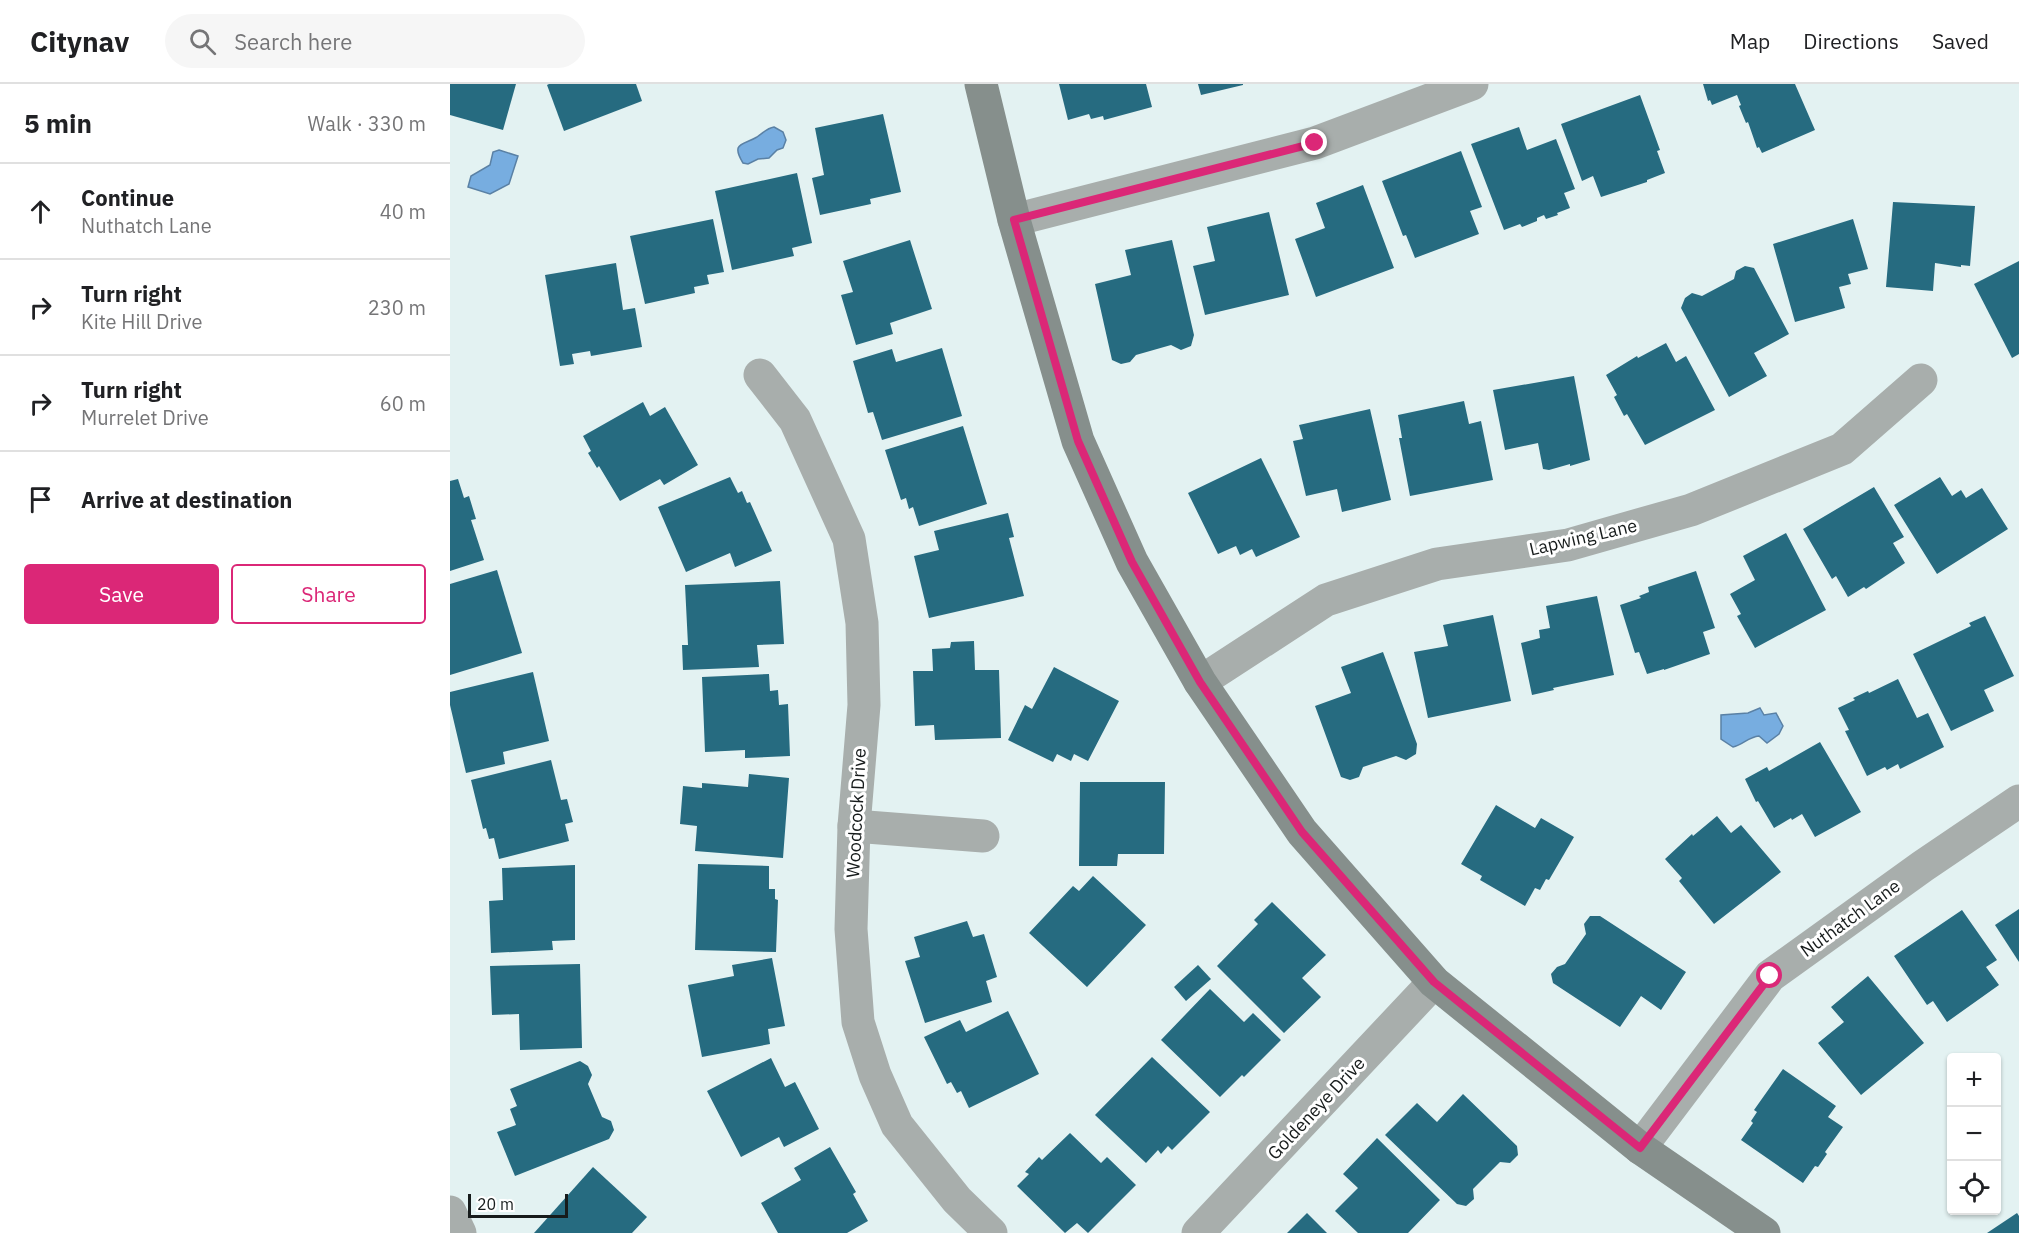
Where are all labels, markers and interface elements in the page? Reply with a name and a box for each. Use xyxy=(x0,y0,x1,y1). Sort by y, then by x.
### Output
search box xyxy=(165,14,585,68)
text: Citynav xyxy=(30,23,129,60)
icon: search xyxy=(186,25,219,58)
text: Search here xyxy=(234,27,352,56)
text: Map xyxy=(1730,27,1770,55)
text: Directions xyxy=(1803,27,1899,55)
text: Saved xyxy=(1932,27,1989,55)
text: 5 min xyxy=(24,106,92,140)
text: Walk · 330 m xyxy=(308,110,426,137)
route end xyxy=(1301,129,1327,155)
text: Continue xyxy=(81,183,174,212)
icon: ahead xyxy=(24,195,57,228)
text: 40 m xyxy=(380,198,426,225)
text: Nuthatch Lane xyxy=(81,212,212,239)
text: Turn right xyxy=(81,279,182,308)
icon: right xyxy=(24,291,57,324)
text: 230 m xyxy=(368,294,426,321)
text: Kite Hill Drive xyxy=(81,308,202,335)
text: Turn right xyxy=(81,375,182,404)
icon: right xyxy=(24,387,57,420)
text: 60 m xyxy=(380,390,426,417)
text: Murrelet Drive xyxy=(81,404,209,431)
icon: arrive xyxy=(24,483,57,516)
text: Arrive at destination xyxy=(81,485,292,514)
street label: Lapwing Lane xyxy=(1527,513,1639,561)
button: Save xyxy=(24,564,219,624)
button: Share xyxy=(231,564,426,624)
street label: Woodcock Drive xyxy=(841,747,871,878)
street label: Nuthatch Lane xyxy=(1796,874,1904,962)
route start xyxy=(1756,962,1782,988)
street label: Goldeneye Drive xyxy=(1262,1052,1370,1164)
map controls xyxy=(1947,1053,2001,1215)
button: + xyxy=(1947,1053,2001,1107)
button: − xyxy=(1947,1107,2001,1161)
button: locate xyxy=(1947,1161,2001,1215)
scale bar xyxy=(468,1191,568,1218)
text: 20 m xyxy=(477,1194,514,1214)

